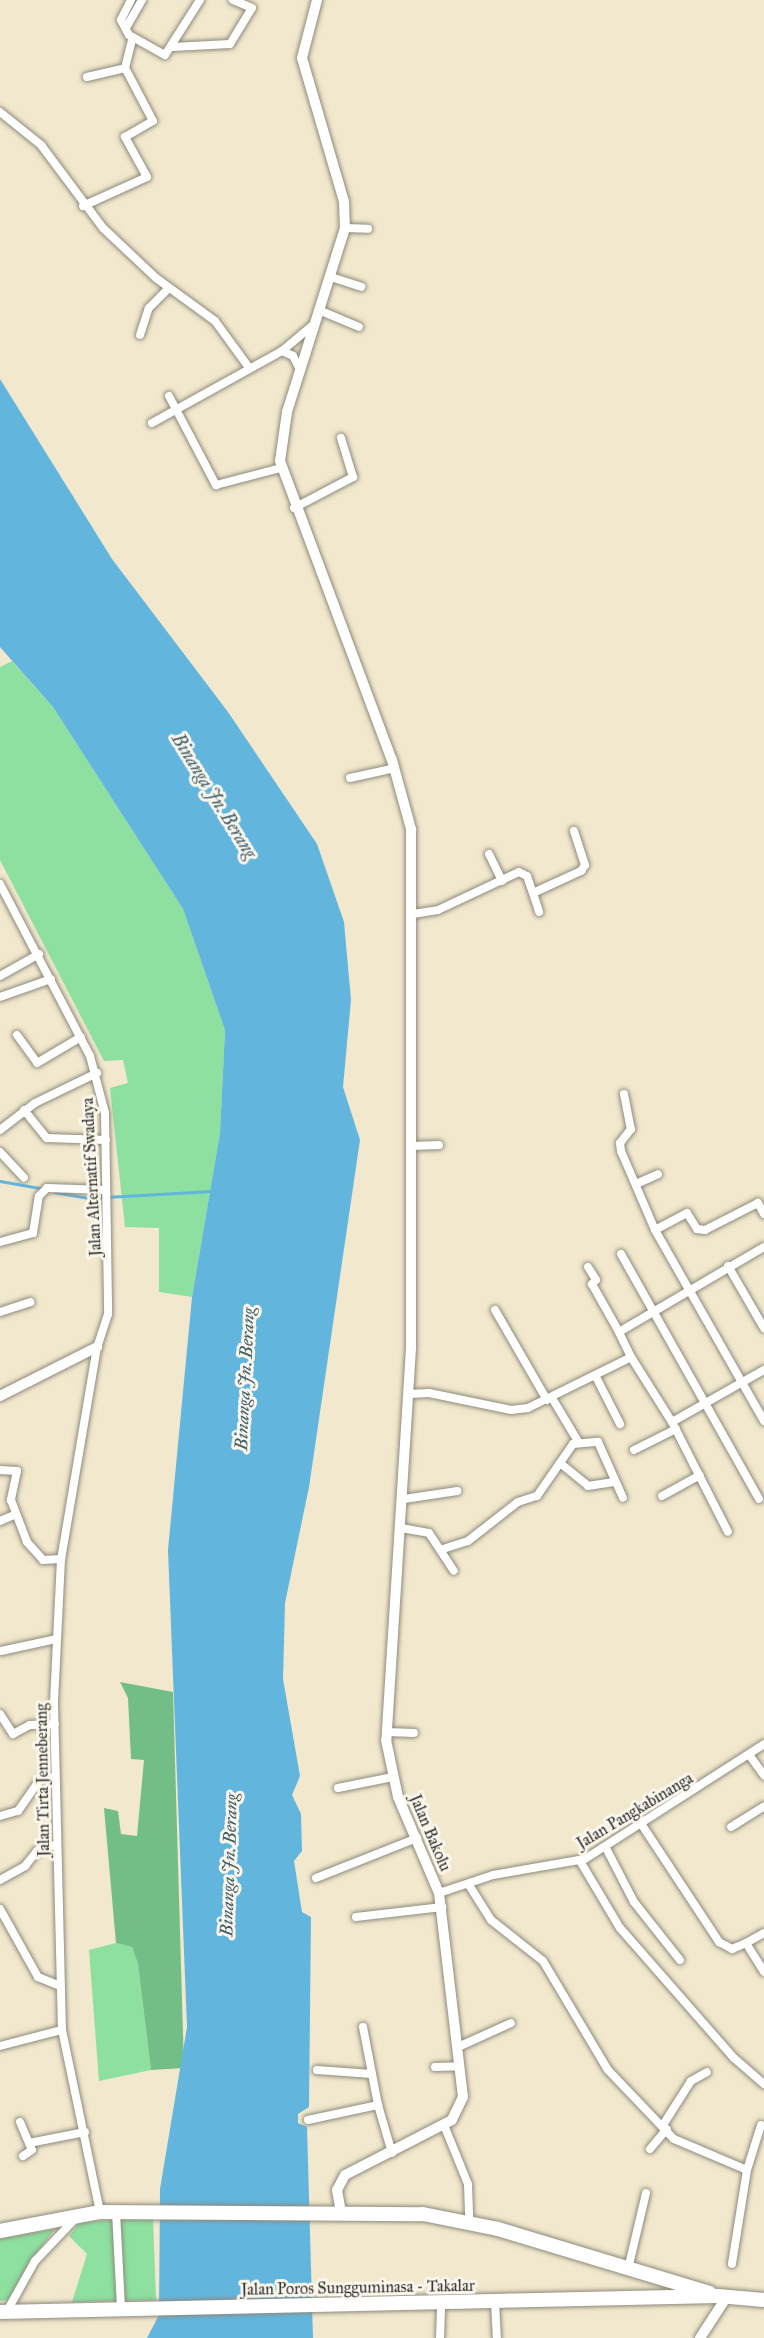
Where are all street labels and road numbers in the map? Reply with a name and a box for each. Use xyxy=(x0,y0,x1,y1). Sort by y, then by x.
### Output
street label: Jalan Alternatif Swadaya xyxy=(78,1097,106,1257)
street label: Jalan Tirta Jenneberang xyxy=(32,1703,54,1857)
street label: Jalan Pangkabinanga xyxy=(573,1769,697,1853)
street label: Jalan Bakolu xyxy=(405,1792,455,1874)
street label: Jalan Poros Sungguminasa - Takalar xyxy=(241,2276,475,2300)

